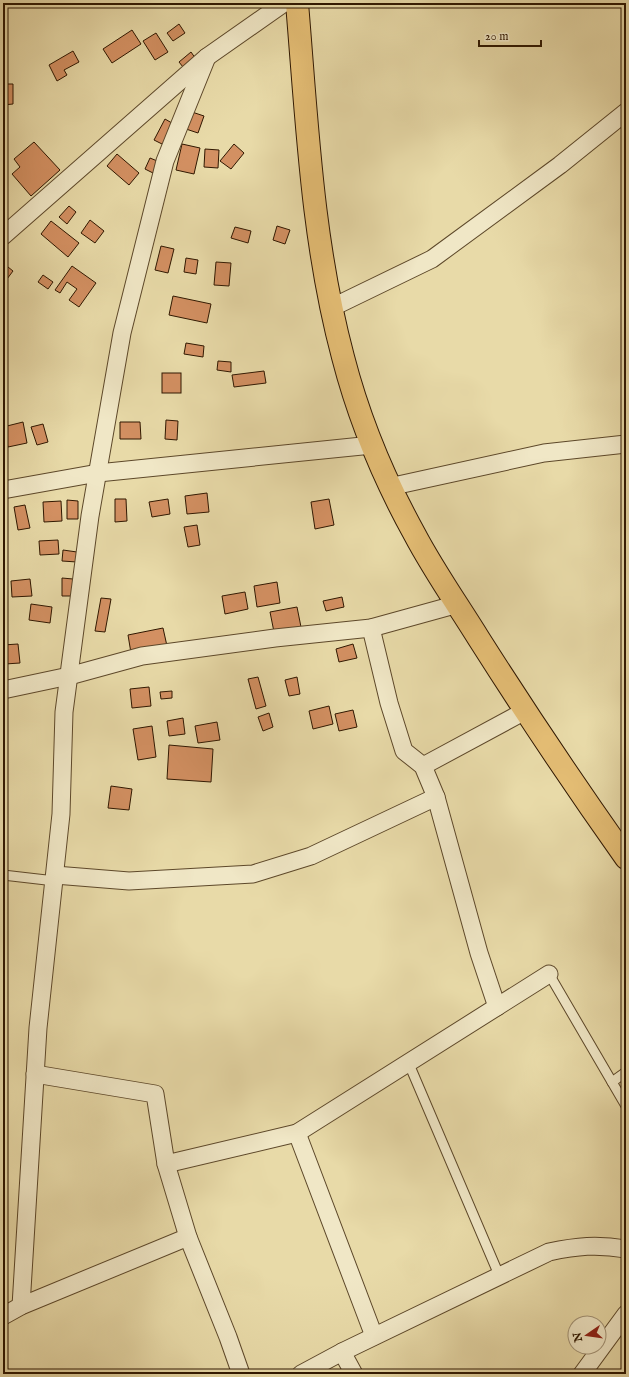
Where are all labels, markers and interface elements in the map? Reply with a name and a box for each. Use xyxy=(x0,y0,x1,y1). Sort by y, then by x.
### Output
scale bar xyxy=(479,22,541,48)
text: 20 m xyxy=(485,29,508,44)
north arrow xyxy=(567,1315,607,1355)
text: N xyxy=(570,1330,586,1344)

